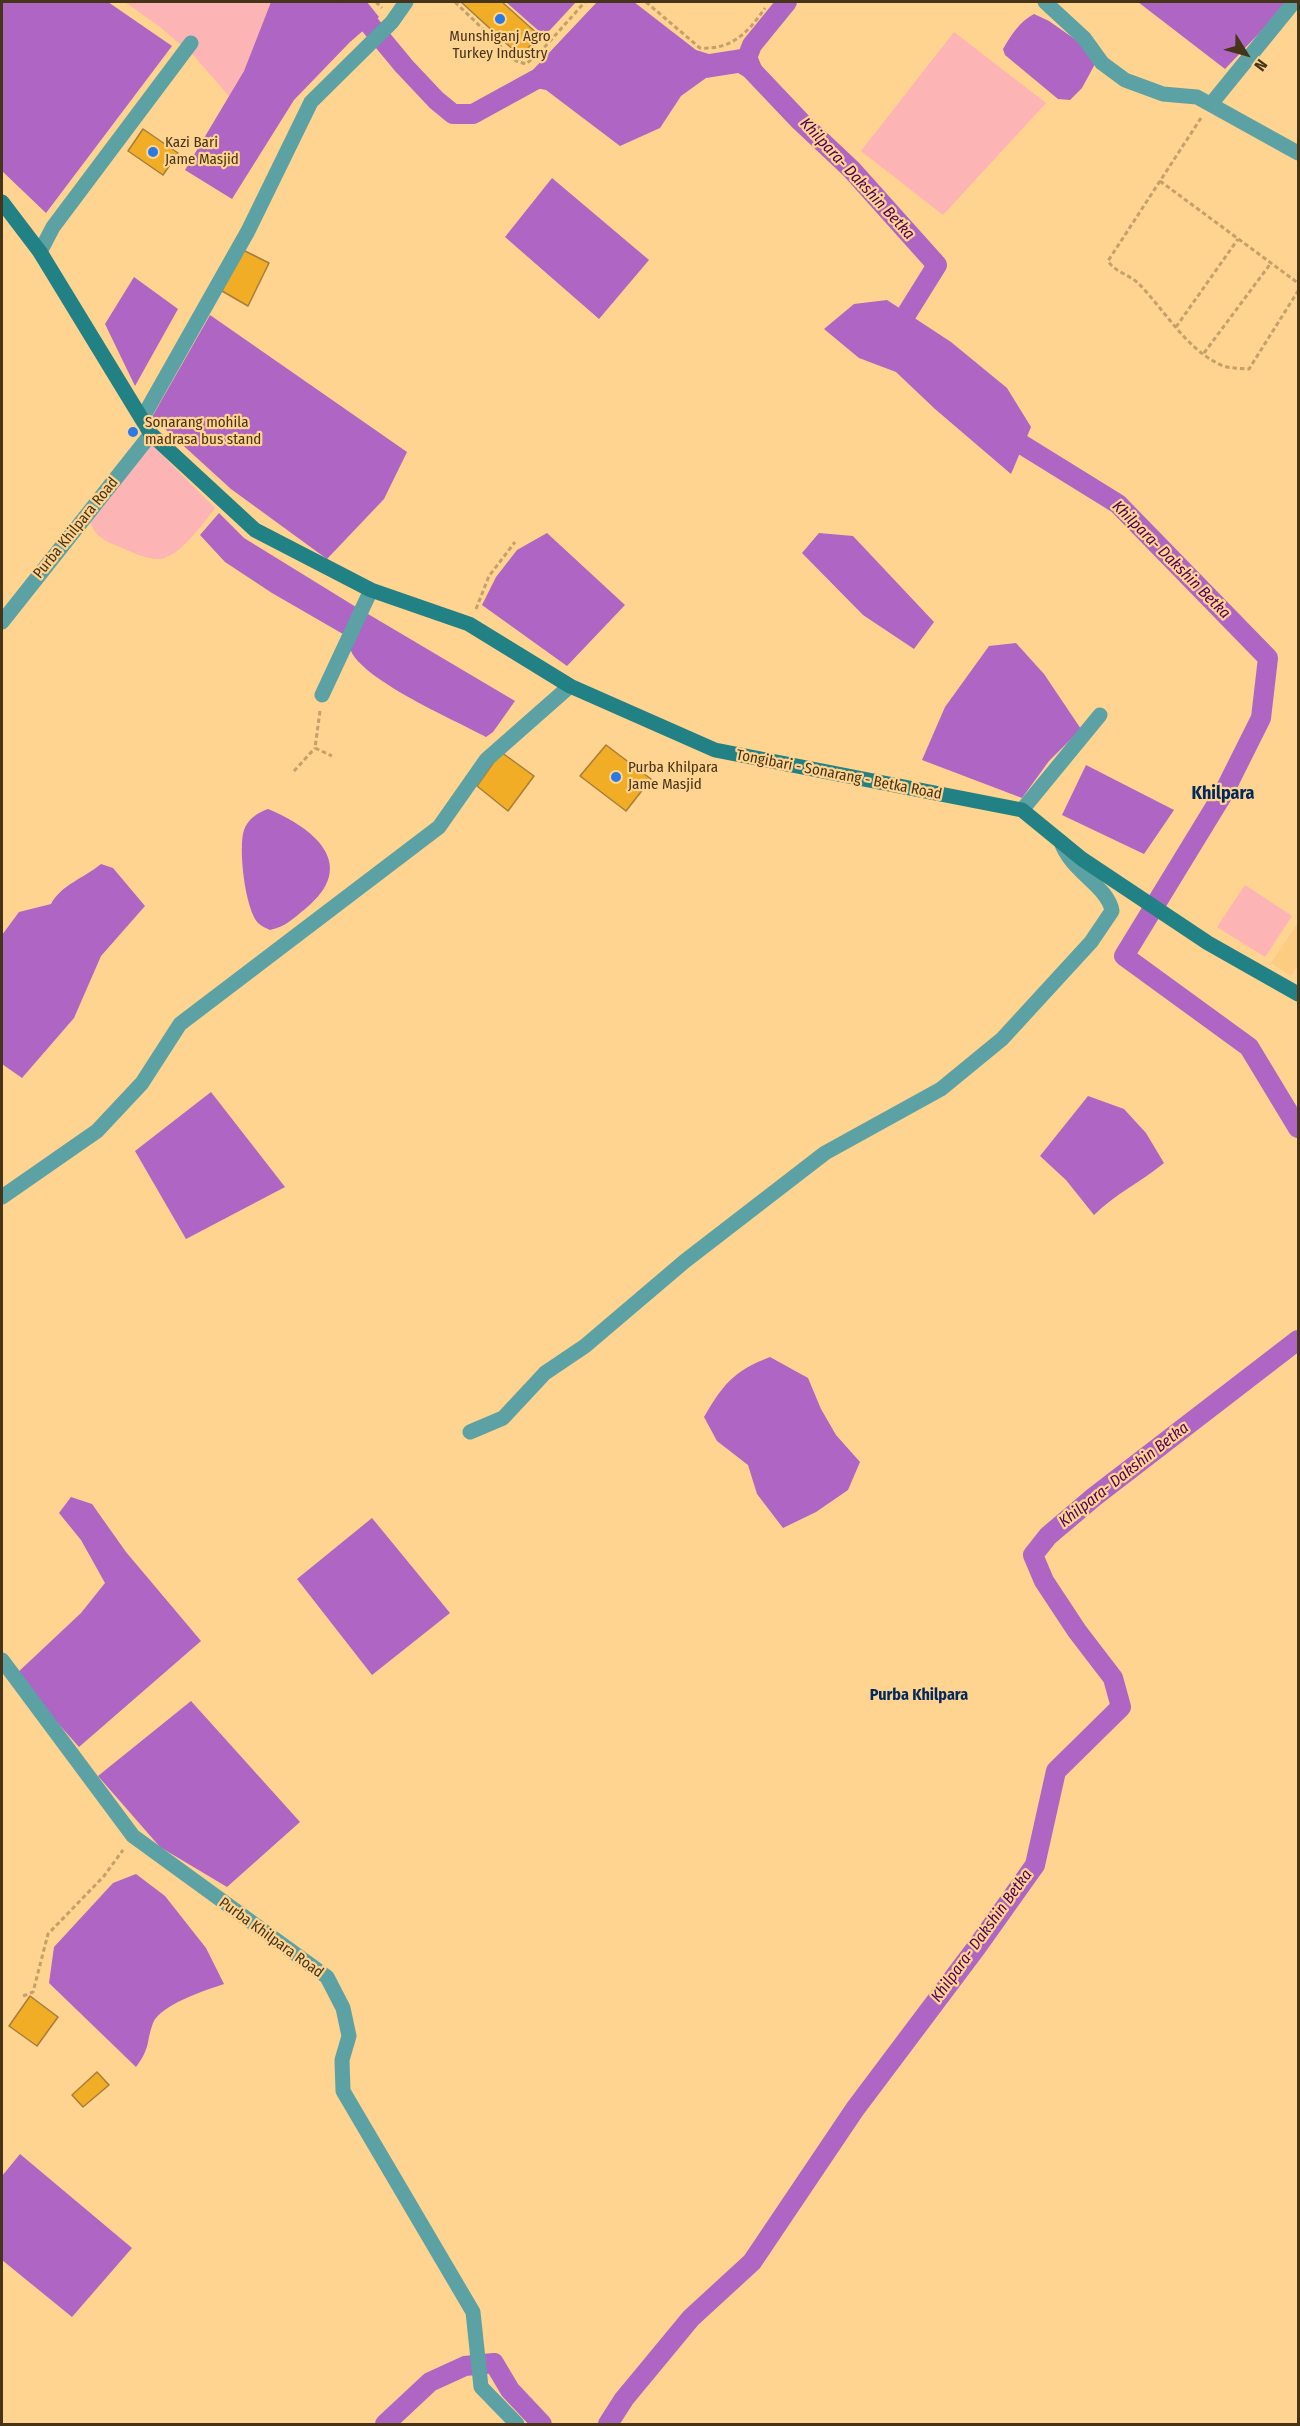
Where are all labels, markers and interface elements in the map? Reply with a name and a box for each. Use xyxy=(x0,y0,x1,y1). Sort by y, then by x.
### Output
marker: Munshiganj Agro Turkey Industry xyxy=(493,12,507,26)
north arrow xyxy=(1216,24,1276,84)
place label: Munshiganj Agro Turkey Industry xyxy=(449,28,551,63)
text: N xyxy=(1250,56,1271,75)
water label: Khilpara- Dakshin Betka xyxy=(796,114,918,244)
place label: Kazi Bari Jame Masjid xyxy=(165,134,239,169)
marker: Kazi Bari Jame Masjid xyxy=(146,145,160,159)
place label: Sonarang mohila madrasa bus stand xyxy=(145,414,261,449)
marker: Sonarang mohila madrasa bus stand xyxy=(126,425,140,439)
street label: Purba Khilpara Road xyxy=(30,474,122,582)
water label: Khilpara- Dakshin Betka xyxy=(1108,497,1234,623)
street label: Tongibari - Sonarang - Betka Road xyxy=(735,746,943,804)
place label: Purba Khilpara Jame Masjid xyxy=(628,759,718,794)
marker: Purba Khilpara Jame Masjid xyxy=(609,770,623,784)
district label: Khilpara xyxy=(1191,783,1255,805)
water label: Khilpara- Dakshin Betka xyxy=(1055,1418,1193,1532)
district label: Purba Khilpara xyxy=(870,1686,968,1706)
water label: Khilpara- Dakshin Betka xyxy=(927,1866,1037,2006)
street label: Purba Khilpara Road xyxy=(215,1894,327,1982)

